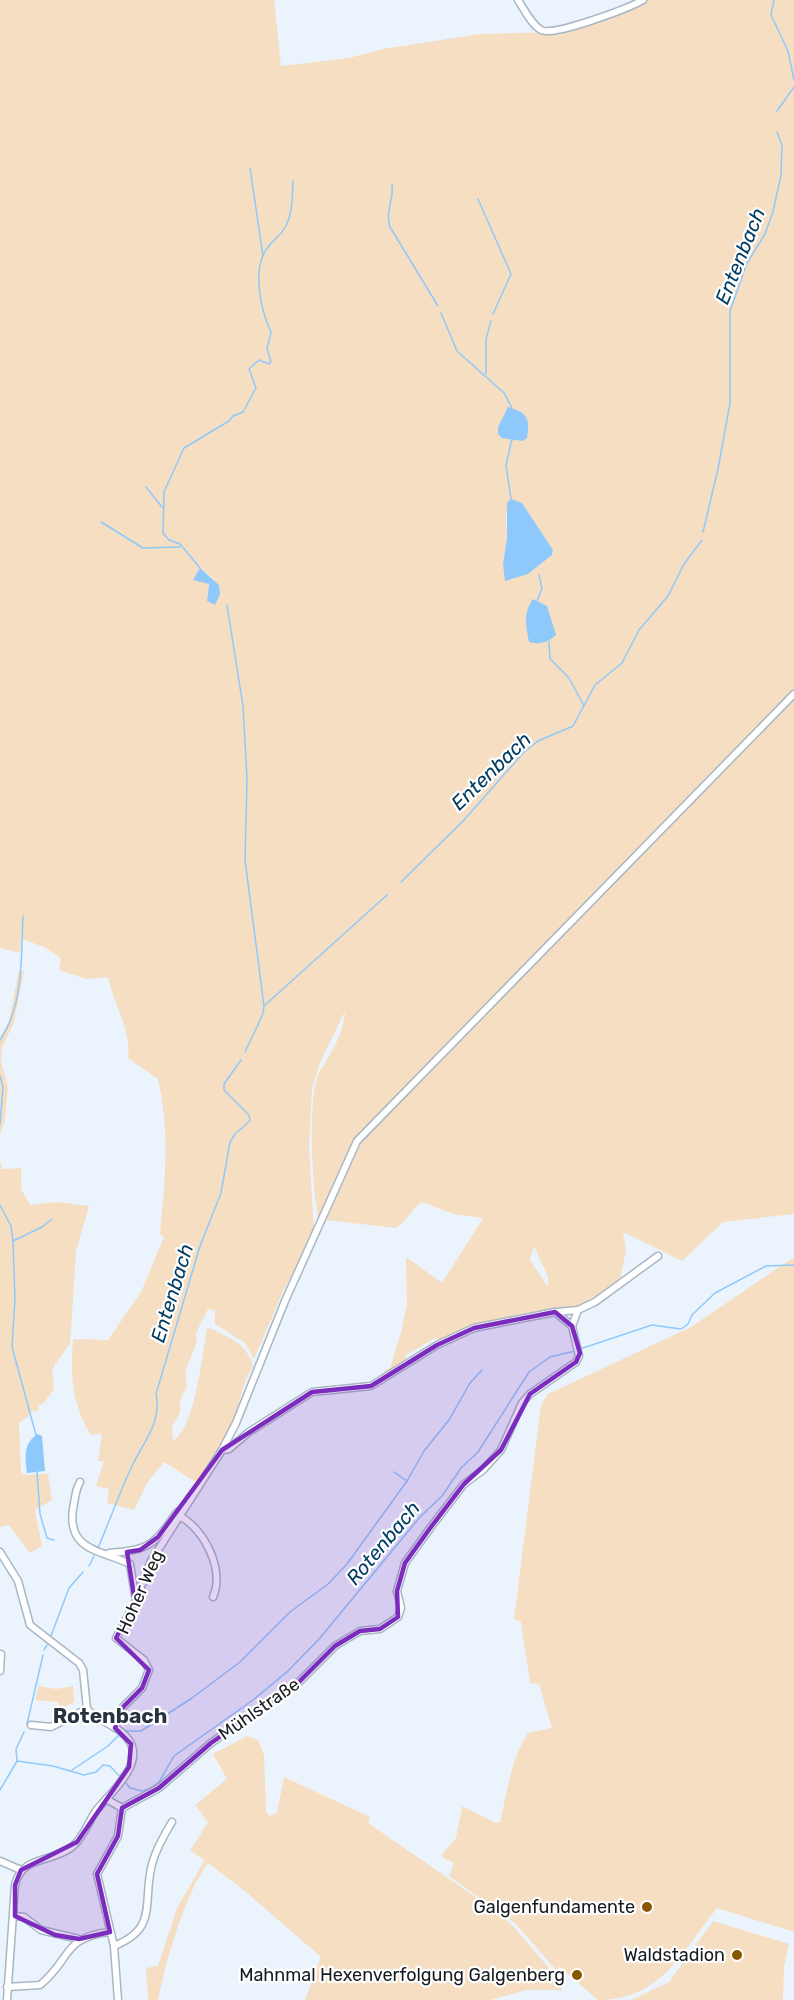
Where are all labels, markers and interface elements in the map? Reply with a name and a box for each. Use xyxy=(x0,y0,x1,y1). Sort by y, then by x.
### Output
water label: Entenbach xyxy=(710,204,770,308)
water label: Entenbach xyxy=(446,727,536,815)
water label: Entenbach xyxy=(146,1241,198,1345)
water label: Rotenbach xyxy=(341,1496,425,1590)
street label: Hoher Weg xyxy=(112,1547,168,1637)
street label: Mühlstraße xyxy=(214,1673,304,1745)
district label: Rotenbach xyxy=(53,1703,167,1728)
place label: Galgenfundamente xyxy=(474,1896,635,1918)
marker: Galgenfundamente xyxy=(640,1900,654,1914)
place label: Waldstadion xyxy=(624,1944,725,1966)
marker: Waldstadion xyxy=(730,1948,744,1962)
place label: Mahnmal Hexenverfolgung Galgenberg xyxy=(239,1964,565,1986)
marker: Mahnmal Hexenverfolgung Galgenberg xyxy=(570,1968,584,1982)

